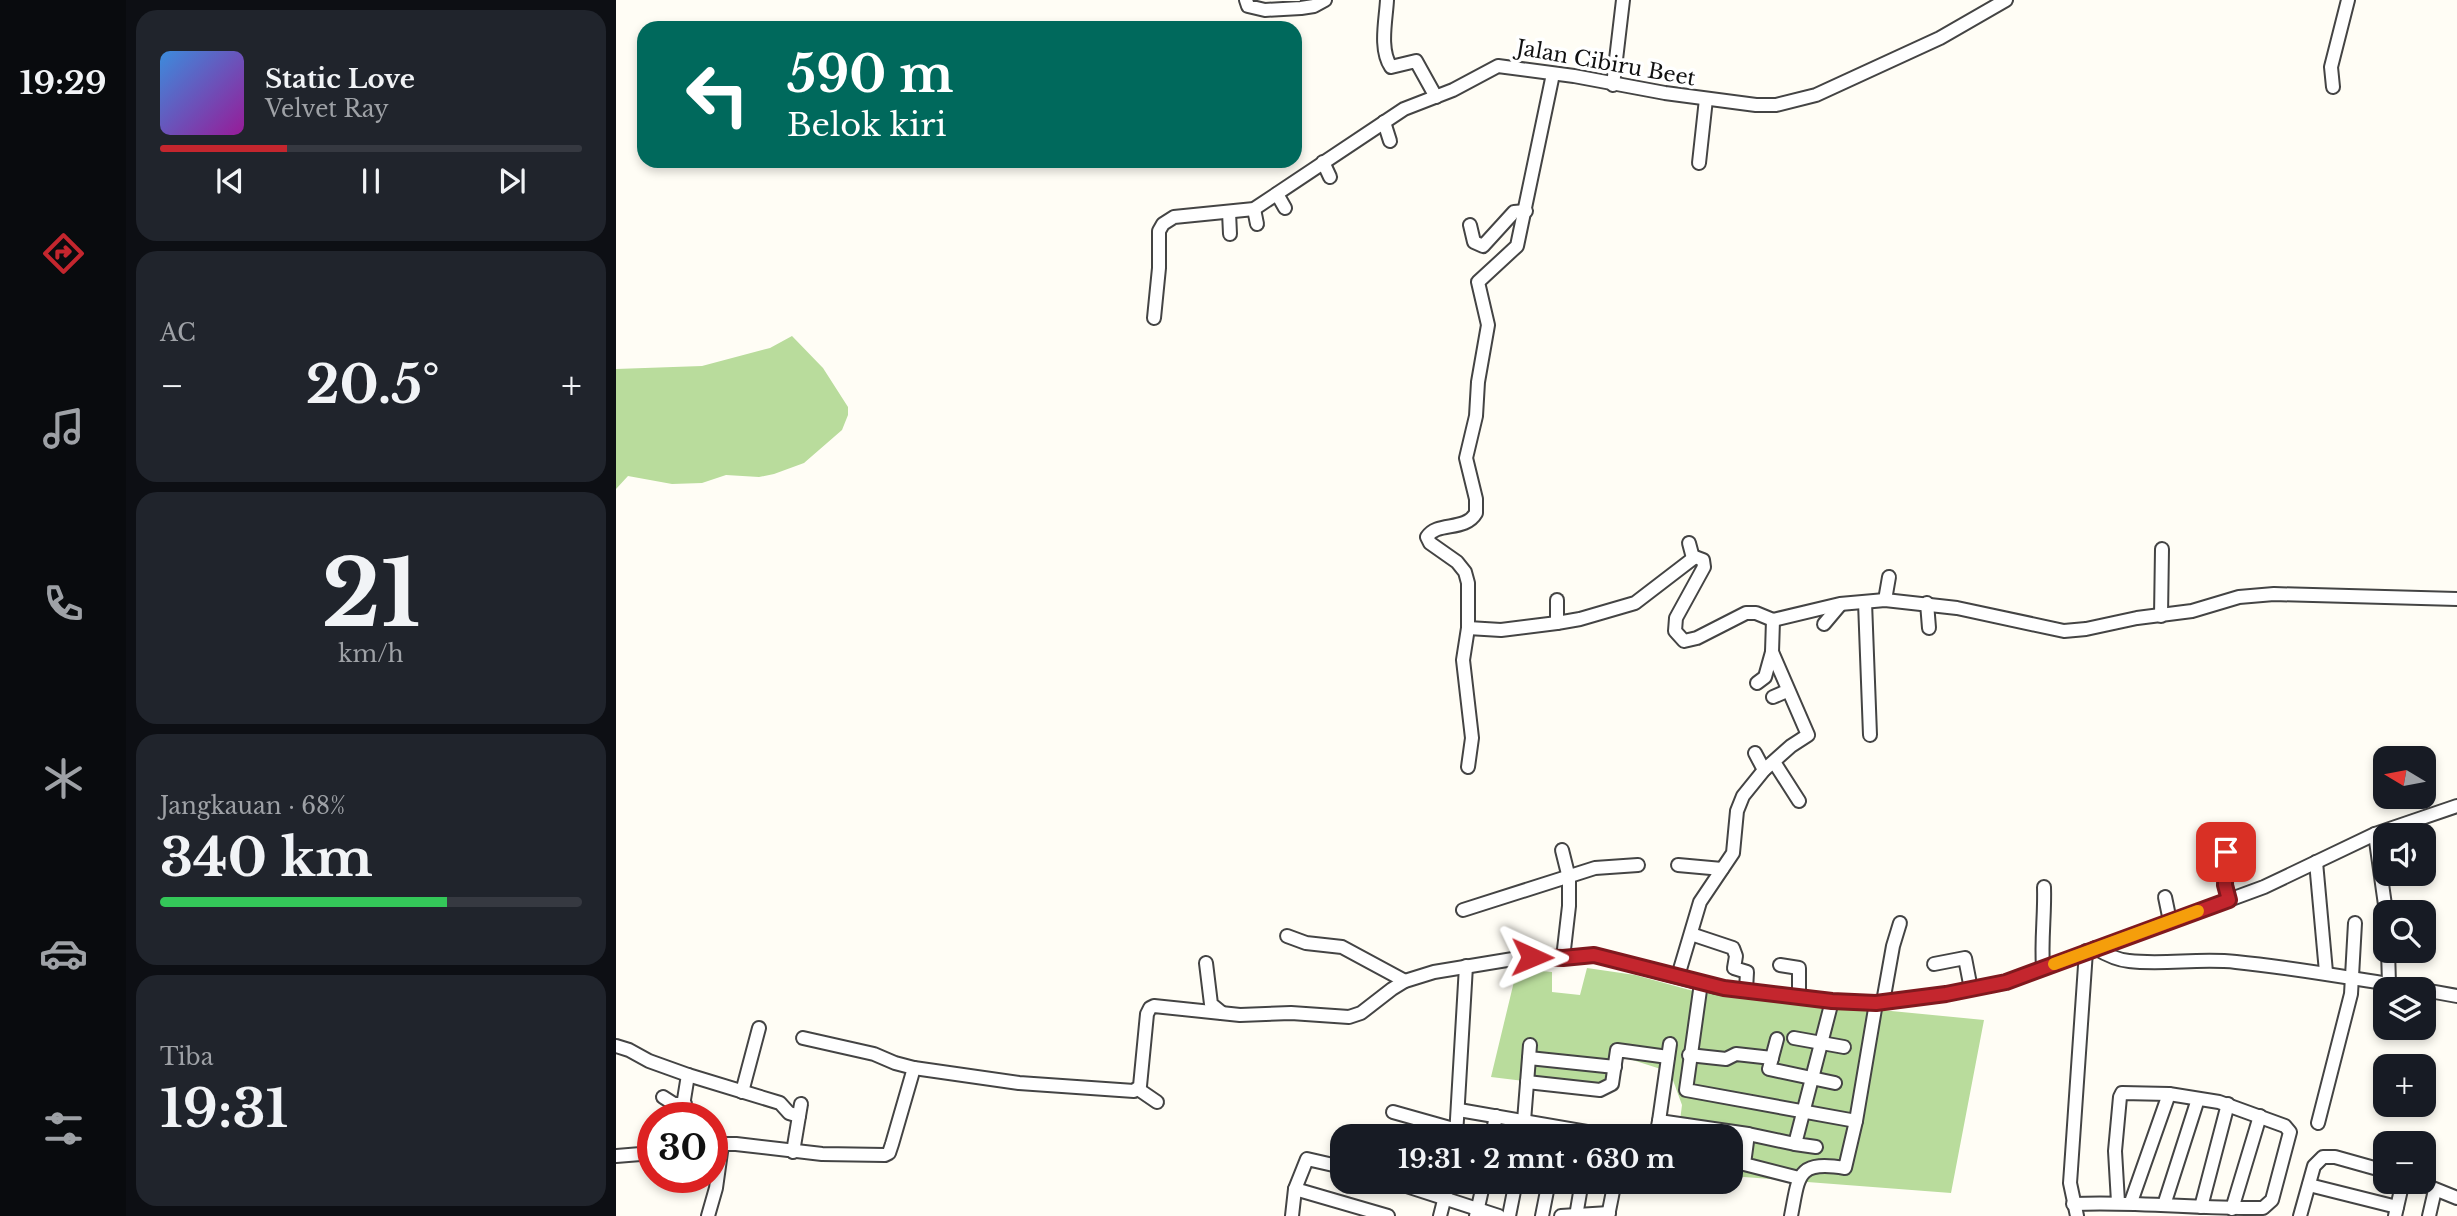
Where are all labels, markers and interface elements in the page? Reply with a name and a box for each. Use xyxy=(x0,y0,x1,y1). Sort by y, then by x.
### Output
street label: Jalan Cibiru Beet xyxy=(1512,34,1698,92)
text: 590 m xyxy=(787,44,953,105)
icon: left xyxy=(672,49,763,140)
text: 19:29 xyxy=(19,63,107,103)
text: Static Love xyxy=(265,63,415,95)
text: Velvet Ray xyxy=(265,95,389,123)
text: Belok kiri xyxy=(787,105,946,145)
icon: previous xyxy=(211,162,249,200)
icon: pause xyxy=(352,162,390,200)
icon: next xyxy=(493,162,531,200)
icon: directions xyxy=(39,229,88,278)
text: AC xyxy=(160,319,196,347)
text: 20.5° xyxy=(306,353,440,417)
text: − xyxy=(160,362,184,409)
text: + xyxy=(561,362,582,409)
icon: music xyxy=(39,404,88,453)
text: 21 xyxy=(322,538,420,651)
icon: phone xyxy=(39,579,88,628)
text: km/h xyxy=(338,640,404,668)
north arrow xyxy=(2373,746,2436,808)
map controls xyxy=(2373,746,2436,1194)
icon: climate xyxy=(39,754,88,803)
text: Jangkauan · 68% xyxy=(160,792,346,820)
pin xyxy=(2196,822,2256,882)
button: sound xyxy=(2373,823,2436,886)
text: 340 km xyxy=(160,826,373,890)
icon: arrive xyxy=(2207,833,2245,871)
button: search xyxy=(2373,900,2436,963)
position arrow xyxy=(1495,920,1569,994)
icon: car xyxy=(39,929,88,978)
button: layers xyxy=(2373,977,2436,1040)
text: Tiba xyxy=(160,1043,213,1071)
button: + xyxy=(2373,1054,2436,1117)
text: 19:31 xyxy=(160,1077,288,1141)
speed limit sign: 30 xyxy=(637,1102,728,1193)
icon: filters xyxy=(39,1104,88,1153)
button: − xyxy=(2373,1131,2436,1194)
text: 19:31 · 2 mnt · 630 m xyxy=(1398,1143,1675,1175)

